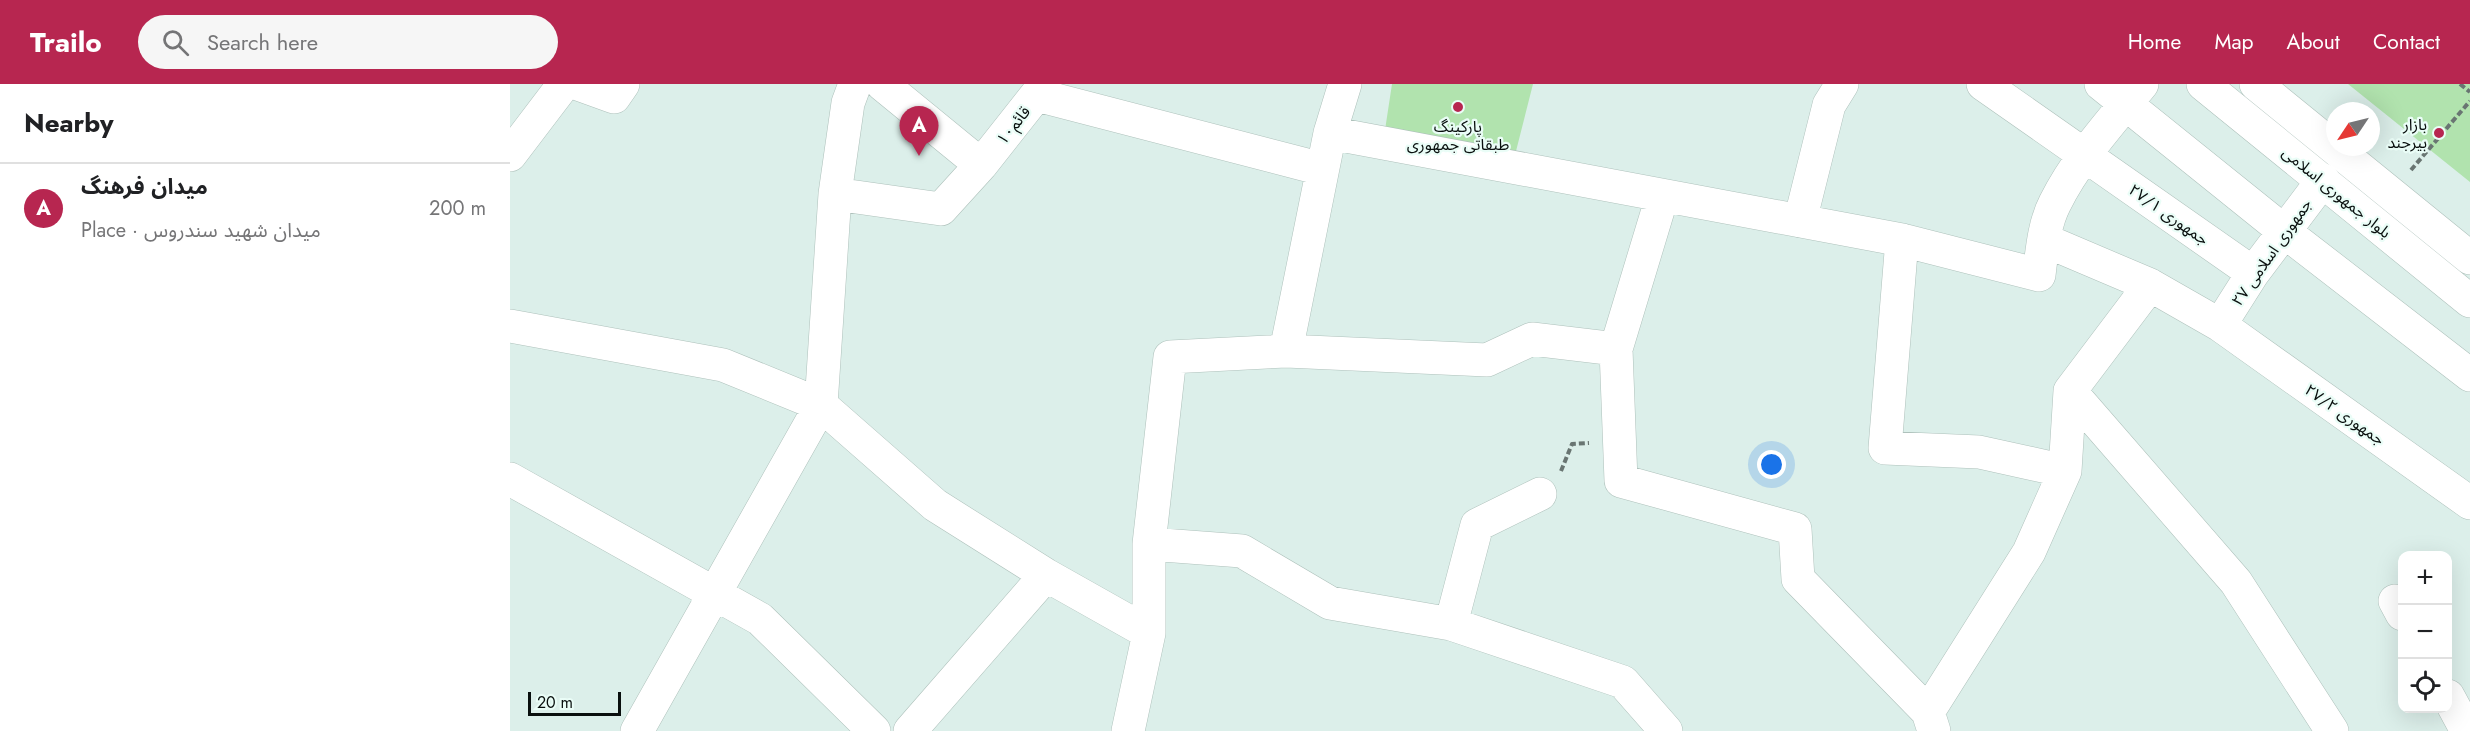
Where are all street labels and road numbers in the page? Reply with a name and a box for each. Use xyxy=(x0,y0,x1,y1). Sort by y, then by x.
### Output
street label: قائم۱۰ xyxy=(991,101,1037,150)
street label: بلوار جمهوری اسلامی xyxy=(2277,141,2396,244)
street label: جمهوری ۲۷/۱ xyxy=(2124,178,2213,250)
street label: جمهوری اسلامی ۲۷ xyxy=(2226,194,2317,311)
street label: جمهوری ۲۷/۲ xyxy=(2300,378,2389,450)

